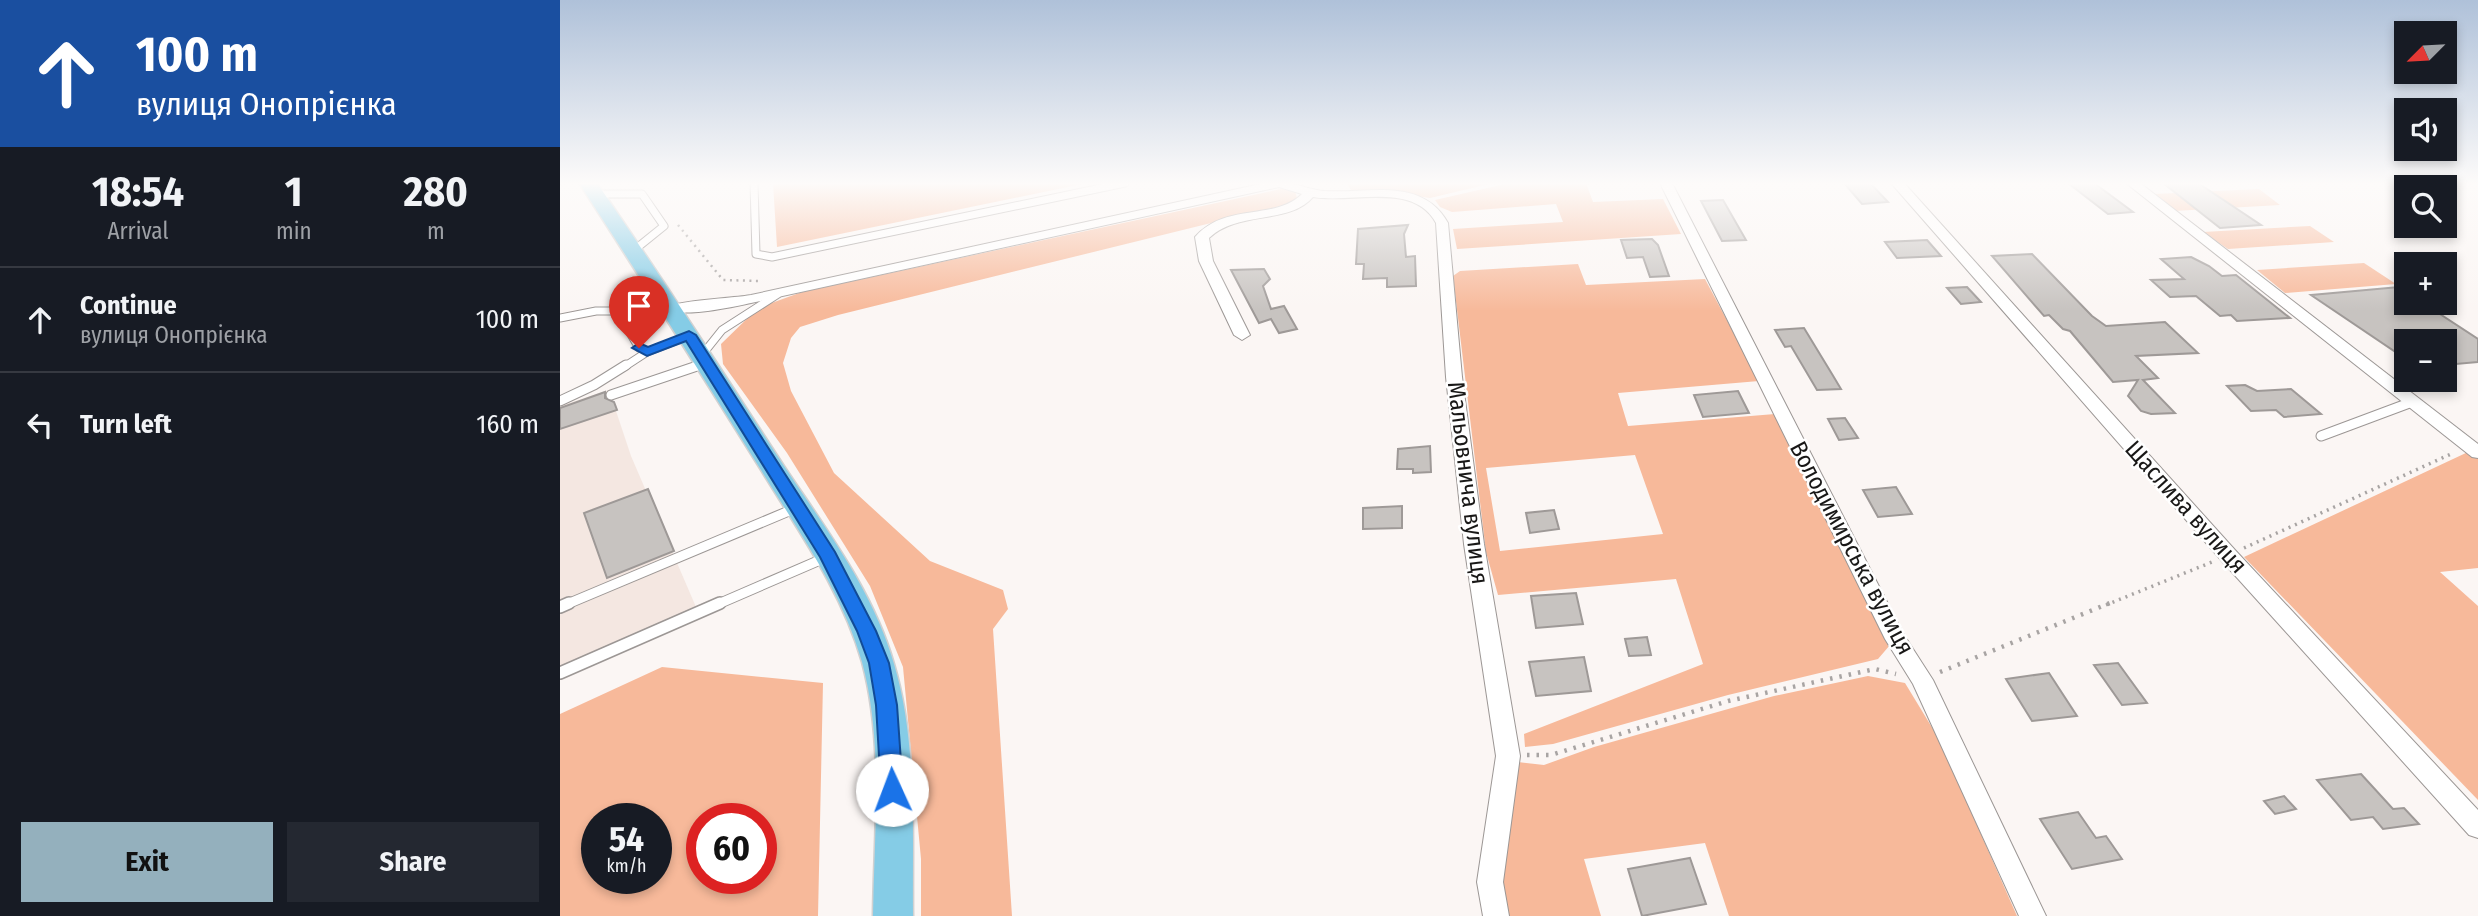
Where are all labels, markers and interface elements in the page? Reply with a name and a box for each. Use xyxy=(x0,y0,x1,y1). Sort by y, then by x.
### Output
north arrow xyxy=(2394,21,2457,84)
map controls xyxy=(2394,21,2457,392)
text: 100 m xyxy=(136,25,258,84)
icon: ahead xyxy=(21,28,112,119)
text: вулиця Онопрієнка xyxy=(136,85,397,123)
button: sound xyxy=(2394,98,2457,161)
text: 18:54 xyxy=(92,167,184,217)
text: 1 xyxy=(285,167,303,217)
text: 280 xyxy=(403,167,468,217)
button: search xyxy=(2394,175,2457,238)
text: Arrival xyxy=(107,217,168,245)
text: min xyxy=(276,217,312,245)
text: m xyxy=(427,217,445,245)
button: + xyxy=(2394,252,2457,315)
pin xyxy=(609,276,669,348)
icon: arrive xyxy=(620,287,658,325)
text: Continue xyxy=(80,290,177,321)
icon: ahead xyxy=(21,301,59,339)
text: 100 m xyxy=(476,304,539,335)
text: вулиця Онопрієнка xyxy=(80,321,267,349)
button: − xyxy=(2394,329,2457,392)
street label: Мальовнича вулиця xyxy=(1442,380,1494,586)
icon: left xyxy=(21,406,59,444)
text: Turn left xyxy=(80,409,172,440)
text: 160 m xyxy=(476,409,539,440)
street label: Щаслива вулиця xyxy=(2119,435,2253,579)
street label: Володимирська вулиця xyxy=(1784,437,1920,659)
position arrow xyxy=(855,753,929,827)
speed limit sign: 60 xyxy=(686,803,777,894)
text: 54 xyxy=(609,818,644,860)
button: Exit xyxy=(21,822,273,902)
button: Share xyxy=(287,822,539,902)
text: km/h xyxy=(606,855,647,877)

